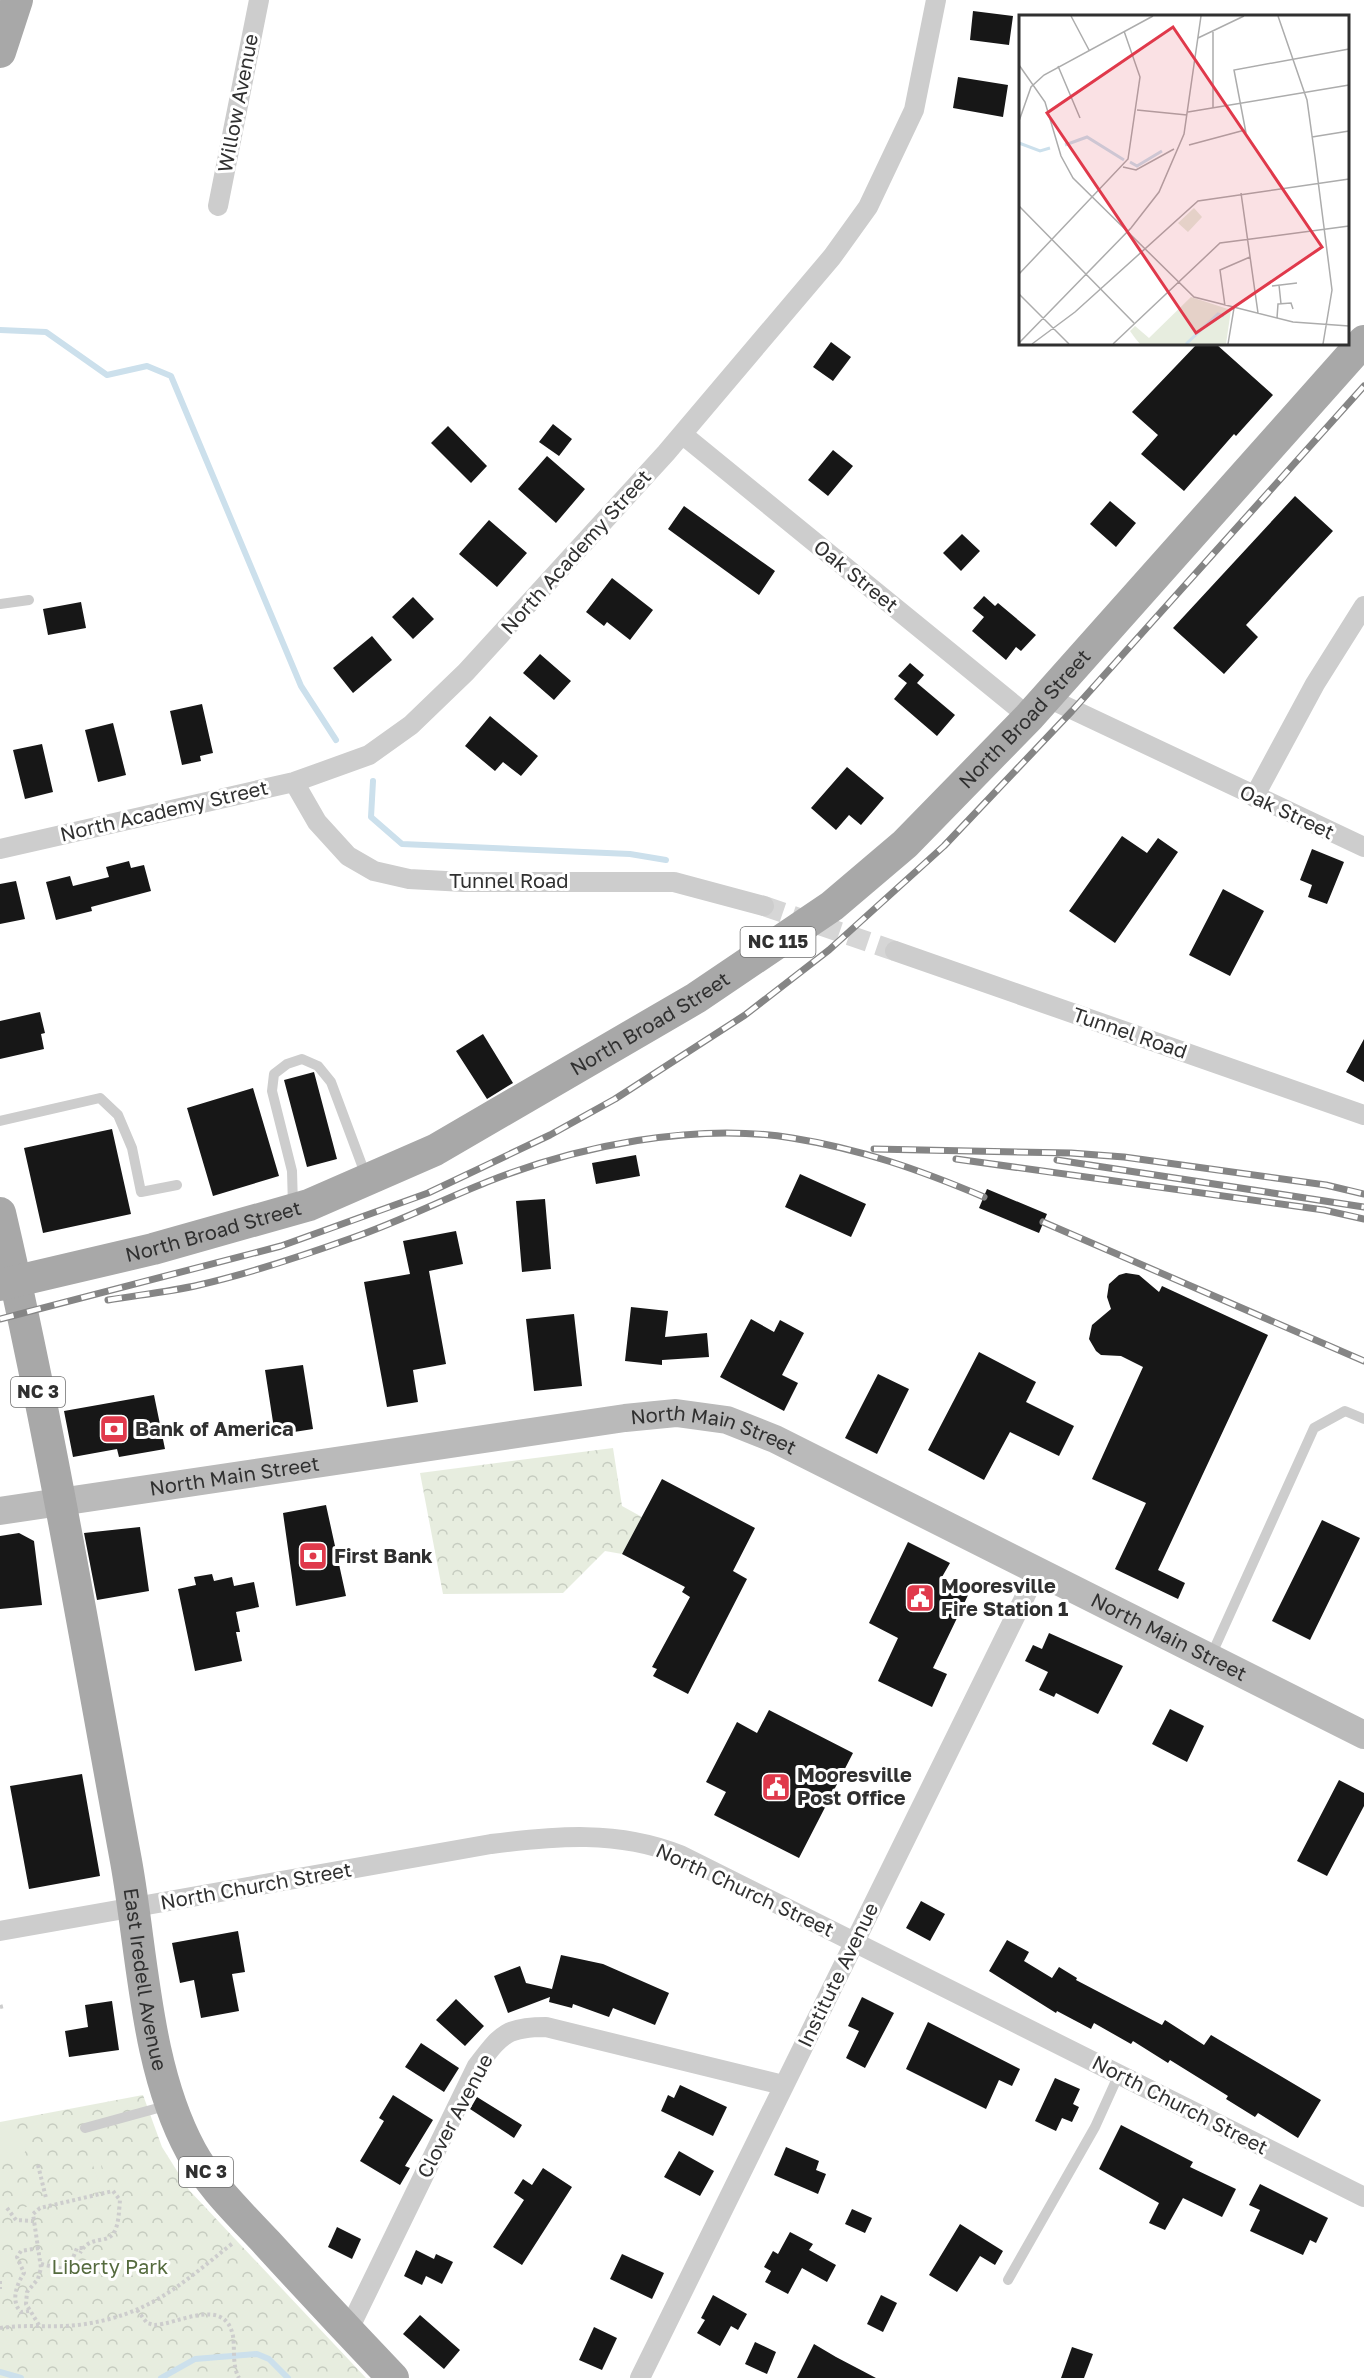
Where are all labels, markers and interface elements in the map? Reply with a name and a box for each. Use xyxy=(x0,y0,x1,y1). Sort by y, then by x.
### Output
inset map xyxy=(1019,15,1349,345)
street label: Willow Avenue xyxy=(212,31,262,174)
street label: North Academy Street xyxy=(495,464,655,638)
street label: Oak Street xyxy=(810,534,904,617)
street label: North Broad Street xyxy=(953,644,1095,793)
street label: North Academy Street xyxy=(57,774,270,846)
street label: Oak Street xyxy=(1236,779,1339,843)
street label: Tunnel Road xyxy=(449,868,569,892)
road number: NC 115 xyxy=(740,927,816,957)
street label: North Broad Street xyxy=(565,966,734,1080)
street label: Tunnel Road xyxy=(1070,1001,1191,1063)
street label: North Broad Street xyxy=(123,1195,304,1266)
road number: NC 3 xyxy=(11,1377,65,1407)
street label: North Main Street xyxy=(629,1400,801,1459)
bank icon: Bank of America xyxy=(98,1413,130,1445)
place label: Bank of America xyxy=(135,1416,293,1440)
street label: North Main Street xyxy=(148,1451,321,1500)
bank icon: First Bank xyxy=(297,1540,329,1572)
place label: First Bank xyxy=(334,1543,433,1567)
place label: Mooresville Fire Station 1 xyxy=(941,1573,1068,1620)
public building icon: Mooresville Fire Station 1 xyxy=(904,1582,936,1614)
street label: North Main Street xyxy=(1087,1587,1251,1685)
place label: Mooresville Post Office xyxy=(797,1762,912,1809)
public building icon: Mooresville Post Office xyxy=(760,1771,792,1803)
street label: North Church Street xyxy=(653,1837,838,1941)
street label: North Church Street xyxy=(158,1856,353,1914)
street label: East Iredell Avenue xyxy=(120,1886,173,2073)
street label: Institute Avenue xyxy=(792,1898,882,2051)
street label: Clover Avenue xyxy=(411,2049,497,2182)
street label: North Church Street xyxy=(1089,2049,1272,2159)
road number: NC 3 xyxy=(179,2157,233,2187)
park label: Liberty Park xyxy=(52,2254,168,2278)

